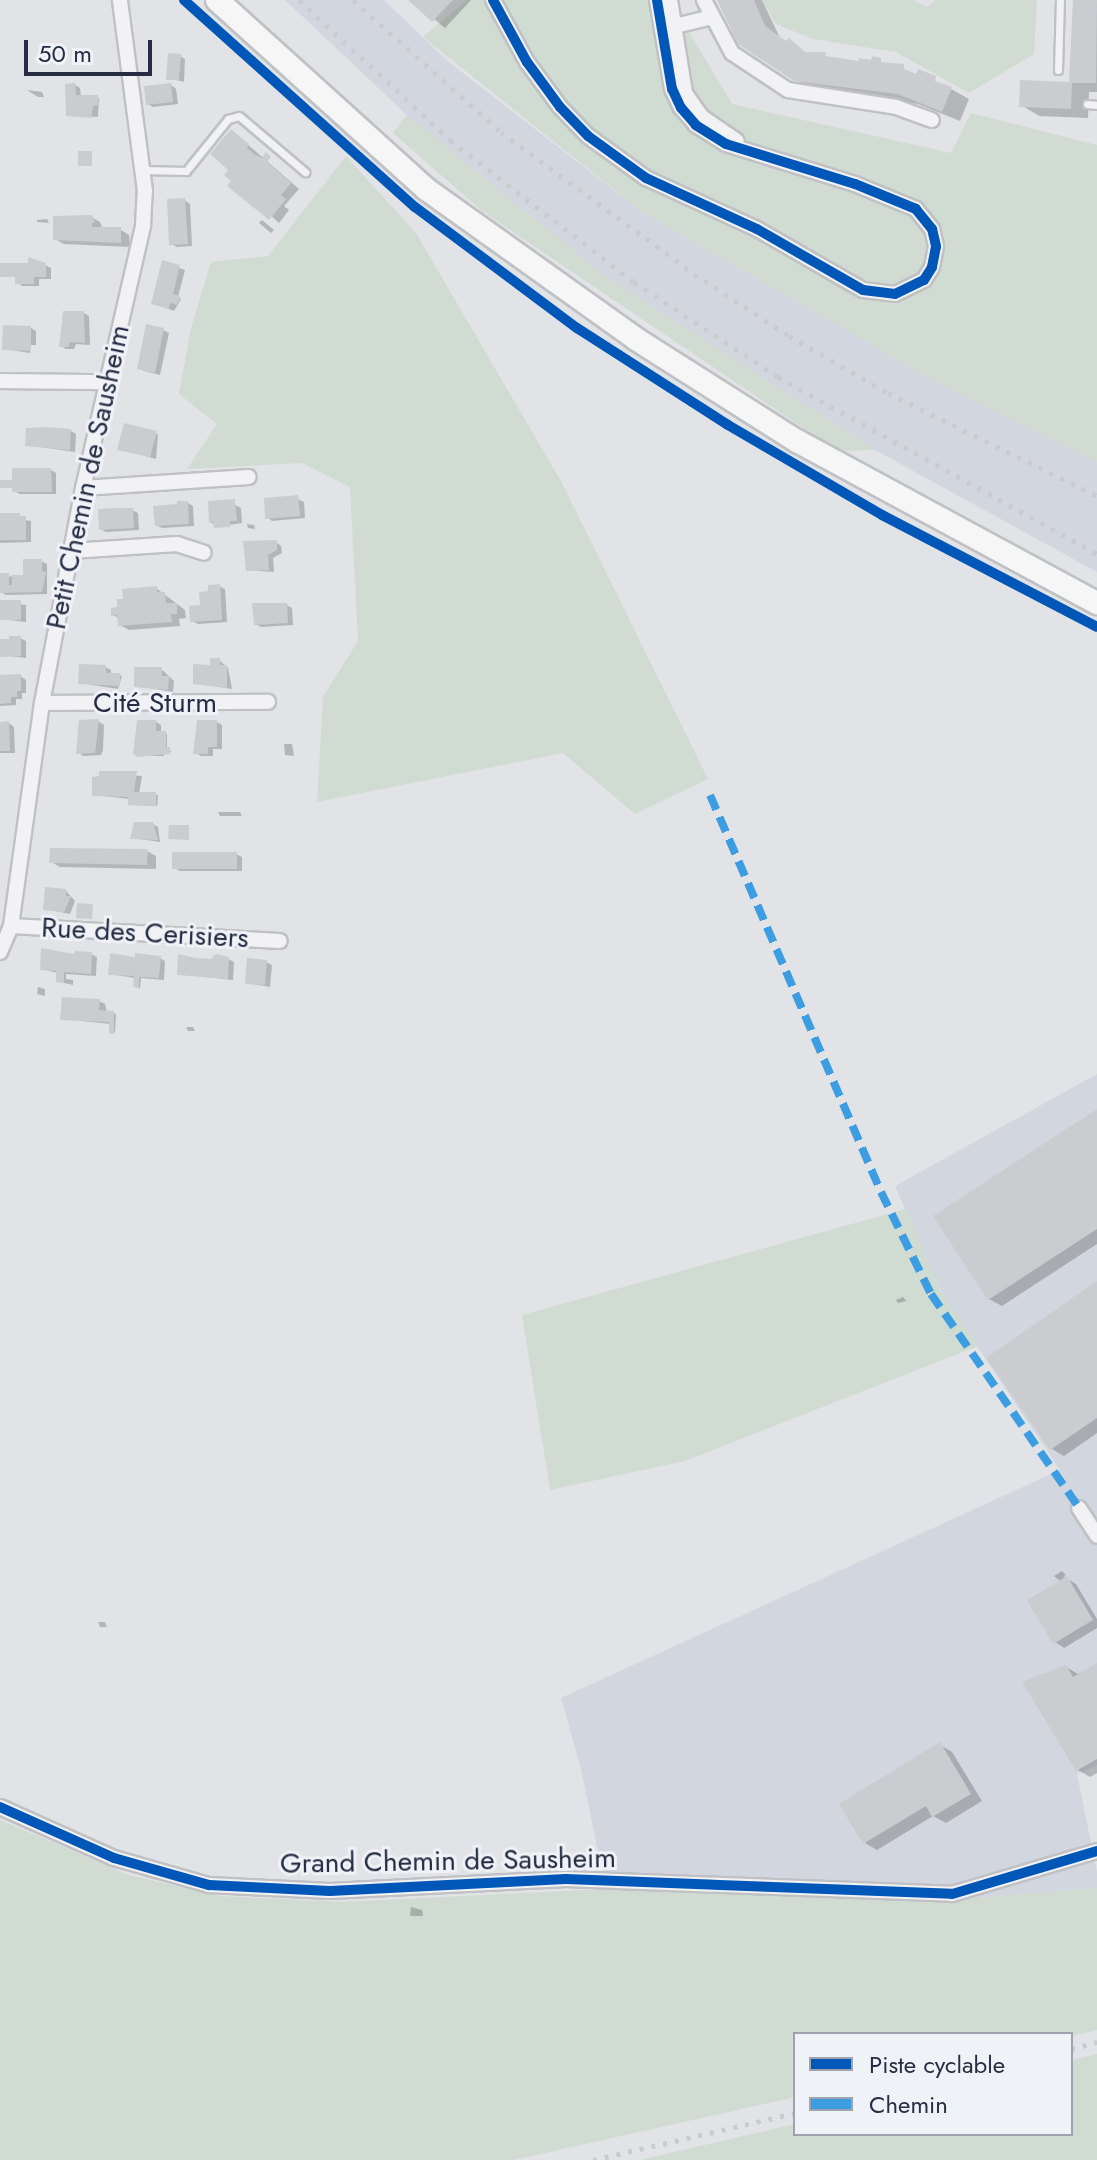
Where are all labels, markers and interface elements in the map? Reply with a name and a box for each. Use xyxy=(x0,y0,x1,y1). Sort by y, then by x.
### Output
scale bar xyxy=(28,24,156,74)
text: 50 m xyxy=(38,36,92,71)
street label: Petit Chemin de Sausheim xyxy=(39,322,137,632)
street label: Cité Sturm xyxy=(93,686,217,720)
street label: Rue des Cerisiers xyxy=(40,911,250,955)
street label: Grand Chemin de Sausheim xyxy=(280,1841,616,1881)
legend xyxy=(793,2032,1073,2136)
text: Piste cyclable xyxy=(869,2047,1005,2082)
text: Chemin xyxy=(869,2087,948,2122)

